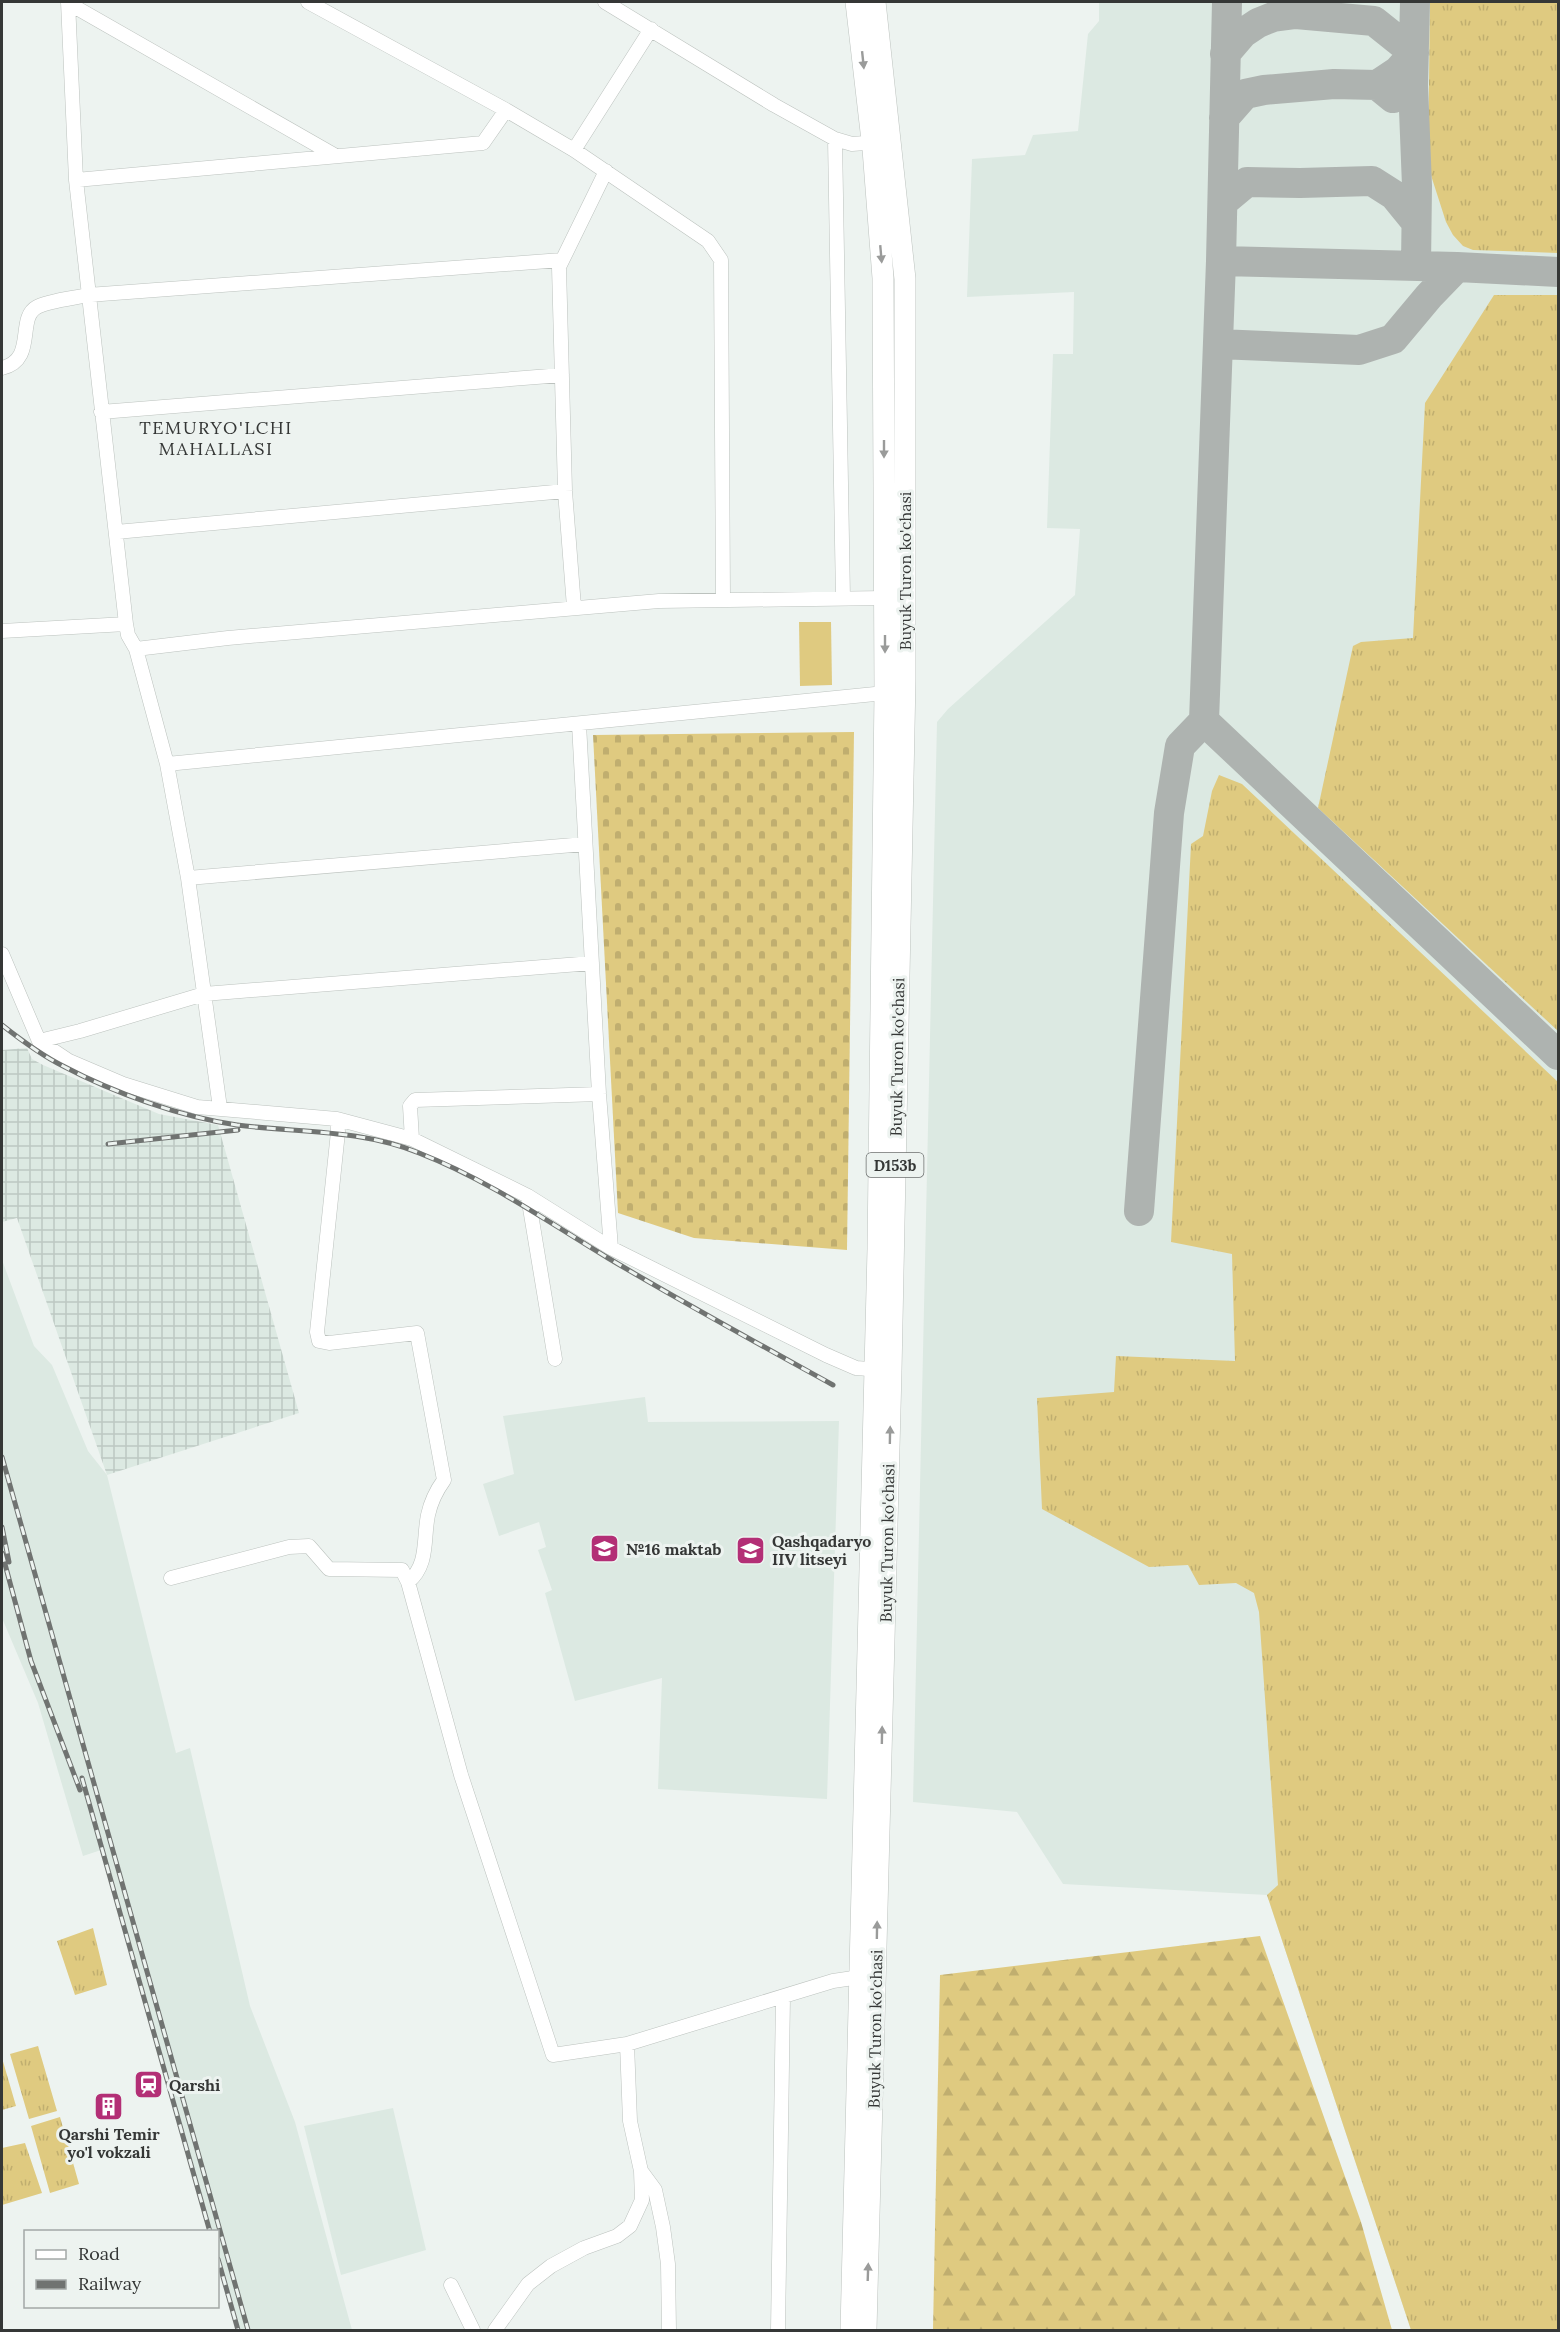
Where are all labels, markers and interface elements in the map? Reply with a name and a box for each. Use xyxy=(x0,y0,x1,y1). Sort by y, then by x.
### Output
one-way arrow xyxy=(858,50,868,69)
one-way arrow xyxy=(876,244,886,263)
district label: TEMURYO'LCHI MAHALLASI xyxy=(139,416,293,460)
one-way arrow xyxy=(879,439,889,458)
street label: Buyuk Turon ko'chasi xyxy=(895,492,915,650)
one-way arrow xyxy=(880,634,890,653)
street label: Buyuk Turon ko'chasi xyxy=(886,977,908,1137)
road number: D153b xyxy=(866,1153,924,1177)
one-way arrow xyxy=(885,1426,895,1445)
street label: Buyuk Turon ko'chasi xyxy=(876,1463,898,1623)
place label: Qashqadaryo IIV litseyi xyxy=(772,1531,871,1569)
school or university icon: №16 maktab xyxy=(589,1533,621,1565)
school or university icon: Qashqadaryo IIV litseyi xyxy=(735,1534,767,1566)
place label: №16 maktab xyxy=(626,1539,722,1559)
one-way arrow xyxy=(877,1726,887,1745)
one-way arrow xyxy=(872,1921,882,1940)
street label: Buyuk Turon ko'chasi xyxy=(864,1949,886,2109)
station icon: Qarshi xyxy=(132,2069,164,2101)
place label: Qarshi xyxy=(169,2075,220,2095)
building icon: Qarshi Temir yo'l vokzali xyxy=(93,2090,125,2122)
place label: Qarshi Temir yo'l vokzali xyxy=(58,2124,160,2162)
legend xyxy=(24,2230,219,2308)
text: Road xyxy=(78,2242,120,2265)
one-way arrow xyxy=(863,2263,872,2282)
text: Railway xyxy=(78,2272,142,2295)

